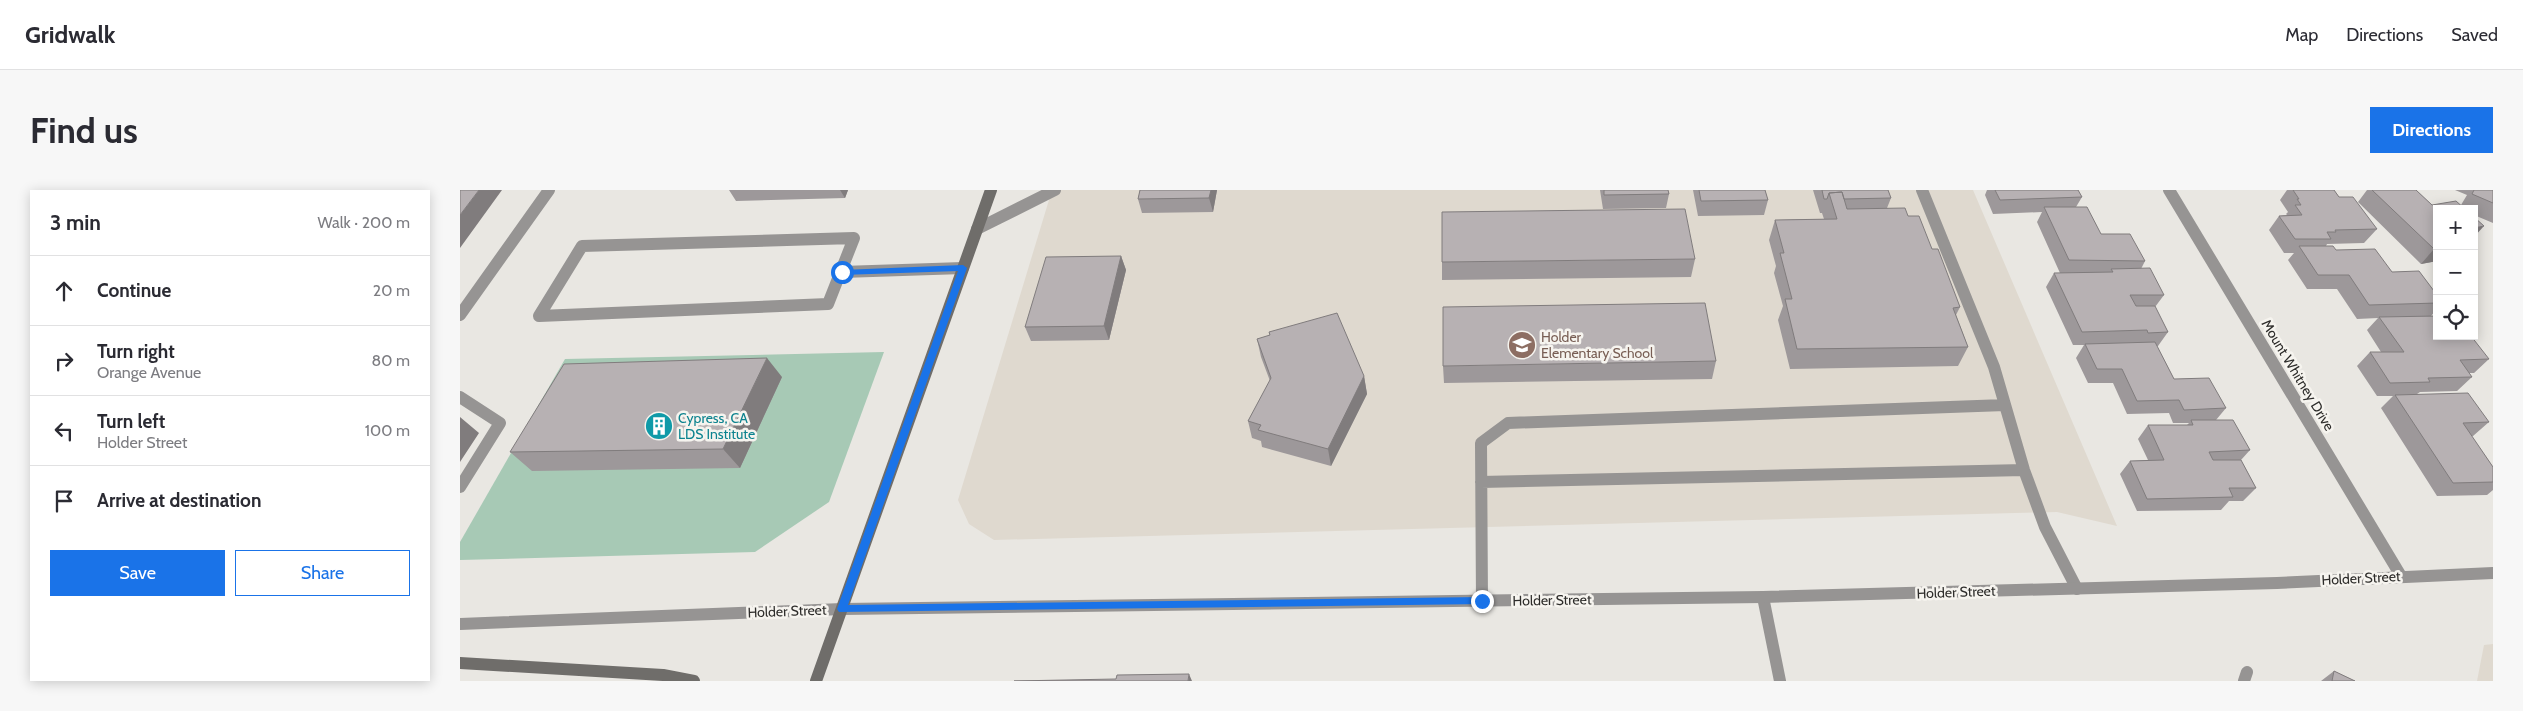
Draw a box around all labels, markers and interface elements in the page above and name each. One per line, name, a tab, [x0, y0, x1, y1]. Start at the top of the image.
text: Gridwalk	[25, 20, 115, 49]
text: Map	[2285, 24, 2318, 46]
text: Directions	[2346, 24, 2423, 46]
text: Saved	[2451, 24, 2498, 46]
button: Directions	[2370, 107, 2493, 153]
text: Find us	[30, 109, 138, 152]
map controls	[2433, 205, 2478, 340]
button: +	[2433, 205, 2478, 250]
text: 3 min	[50, 210, 101, 235]
text: Walk · 200 m	[318, 213, 410, 232]
button: −	[2433, 250, 2478, 295]
route start	[831, 261, 854, 284]
icon: ahead	[50, 277, 78, 305]
text: Continue	[97, 279, 171, 302]
text: 20 m	[373, 281, 410, 300]
button: locate	[2433, 295, 2478, 340]
street label: Mount Whitney Drive	[2258, 316, 2338, 434]
place label: Holder Elementary School	[1541, 328, 1654, 362]
school or university icon: Holder Elementary School	[1507, 330, 1537, 360]
text: Turn right	[97, 340, 175, 363]
icon: right	[50, 347, 78, 375]
text: 80 m	[372, 351, 410, 370]
text: Orange Avenue	[97, 363, 201, 382]
place label: Cypress, CA LDS Institute	[678, 409, 755, 443]
text: Turn left	[97, 410, 165, 433]
building icon: Cypress, CA LDS Institute	[644, 411, 674, 441]
icon: left	[50, 417, 78, 445]
text: 100 m	[365, 421, 410, 440]
text: Holder Street	[97, 433, 187, 452]
icon: arrive	[50, 487, 78, 515]
text: Arrive at destination	[97, 489, 261, 512]
button: Save	[50, 550, 225, 596]
button: Share	[235, 550, 410, 596]
street label: Holder Street	[2321, 567, 2401, 589]
street label: Holder Street	[1916, 582, 1996, 602]
route end	[1471, 590, 1494, 613]
street label: Holder Street	[1512, 590, 1592, 610]
street label: Holder Street	[747, 601, 827, 621]

